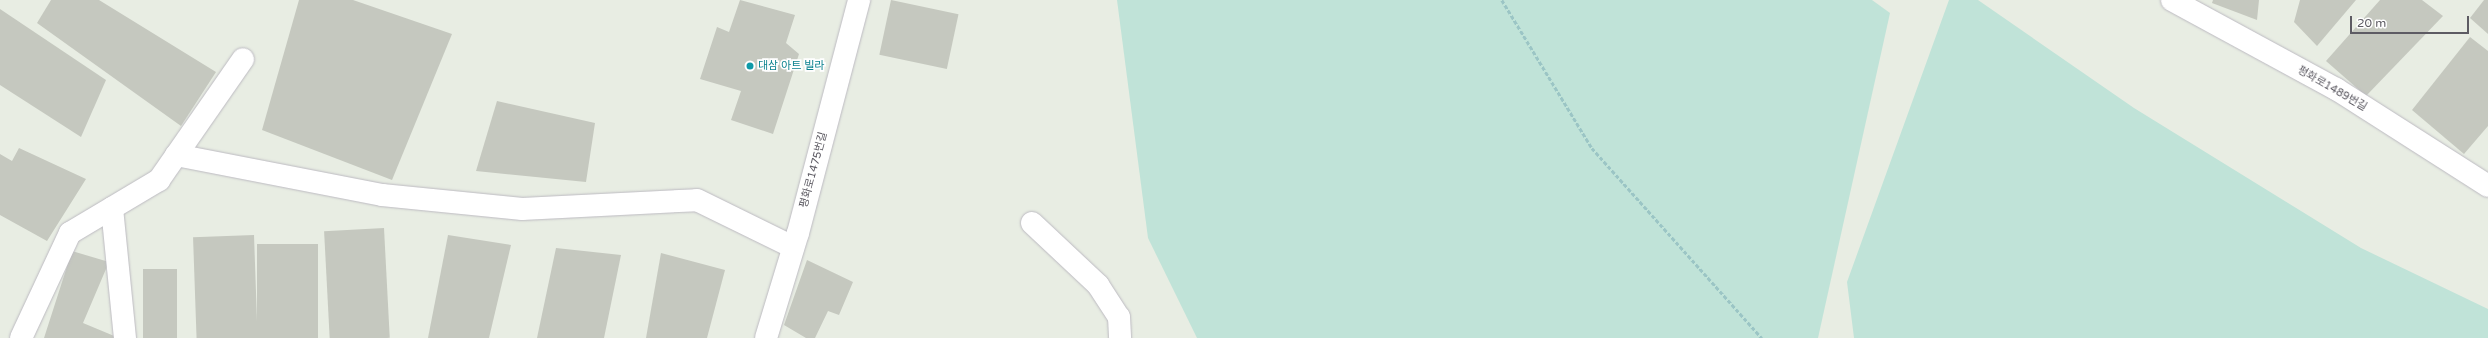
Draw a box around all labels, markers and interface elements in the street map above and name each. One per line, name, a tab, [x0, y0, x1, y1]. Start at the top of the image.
scale bar	[2352, 8, 2471, 34]
text: 20 m	[2357, 16, 2386, 30]
place label: 대삼 아트 빌라	[758, 59, 824, 73]
marker: 대삼 아트 빌라	[745, 61, 755, 71]
street label: 평화로1489번길	[2295, 64, 2369, 114]
street label: 평화로1475번길	[798, 131, 830, 209]

